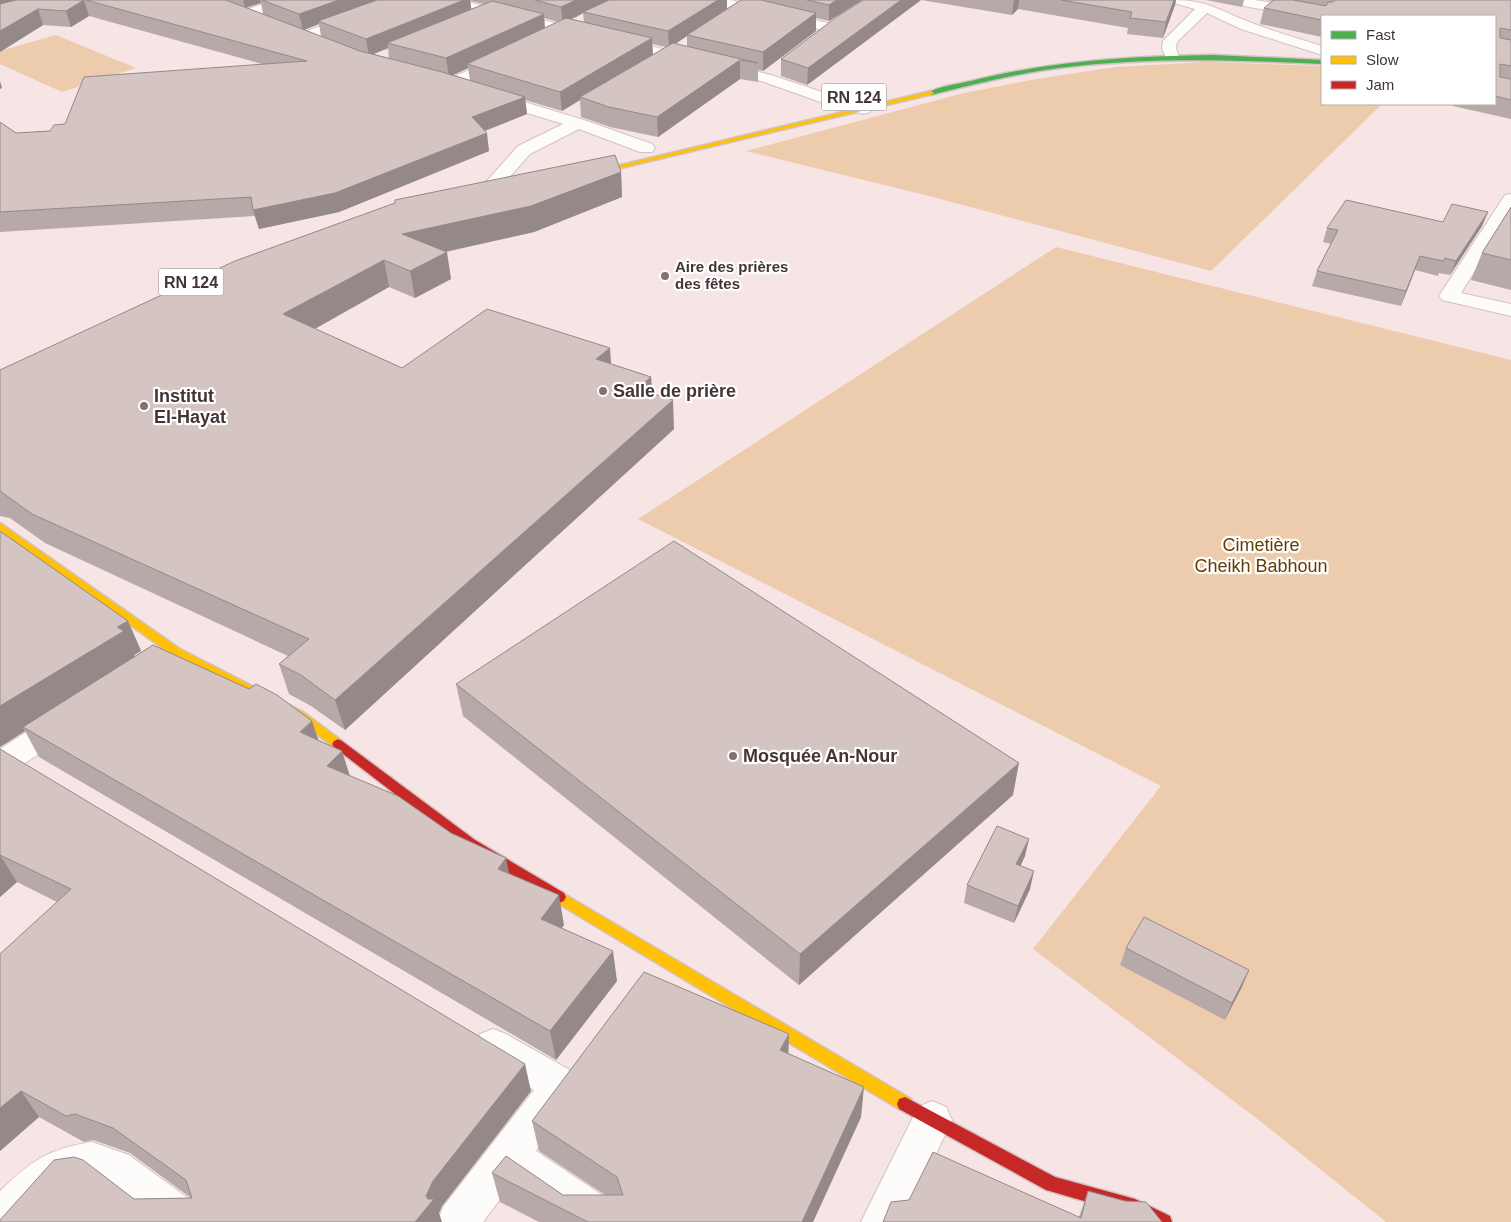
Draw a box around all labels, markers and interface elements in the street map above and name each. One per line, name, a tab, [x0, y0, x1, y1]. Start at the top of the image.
legend	[1321, 15, 1496, 105]
text: Fast	[1366, 26, 1396, 43]
text: Slow	[1366, 51, 1399, 68]
text: Jam	[1366, 76, 1394, 93]
road number: RN 124	[822, 84, 886, 110]
place label: Aire des prières des fêtes	[675, 258, 788, 292]
road number: RN 124	[158, 268, 224, 296]
marker: Aire des prières des fêtes	[659, 270, 671, 282]
place label: Salle de prière	[613, 381, 736, 401]
marker: Salle de prière	[597, 385, 609, 397]
place label: Institut El-Hayat	[154, 386, 226, 427]
marker: Institut El-Hayat	[138, 400, 150, 412]
park label: Cimetière Cheikh Babhoun	[1194, 535, 1328, 576]
place label: Mosquée An-Nour	[743, 746, 897, 766]
marker: Mosquée An-Nour	[727, 750, 739, 762]

